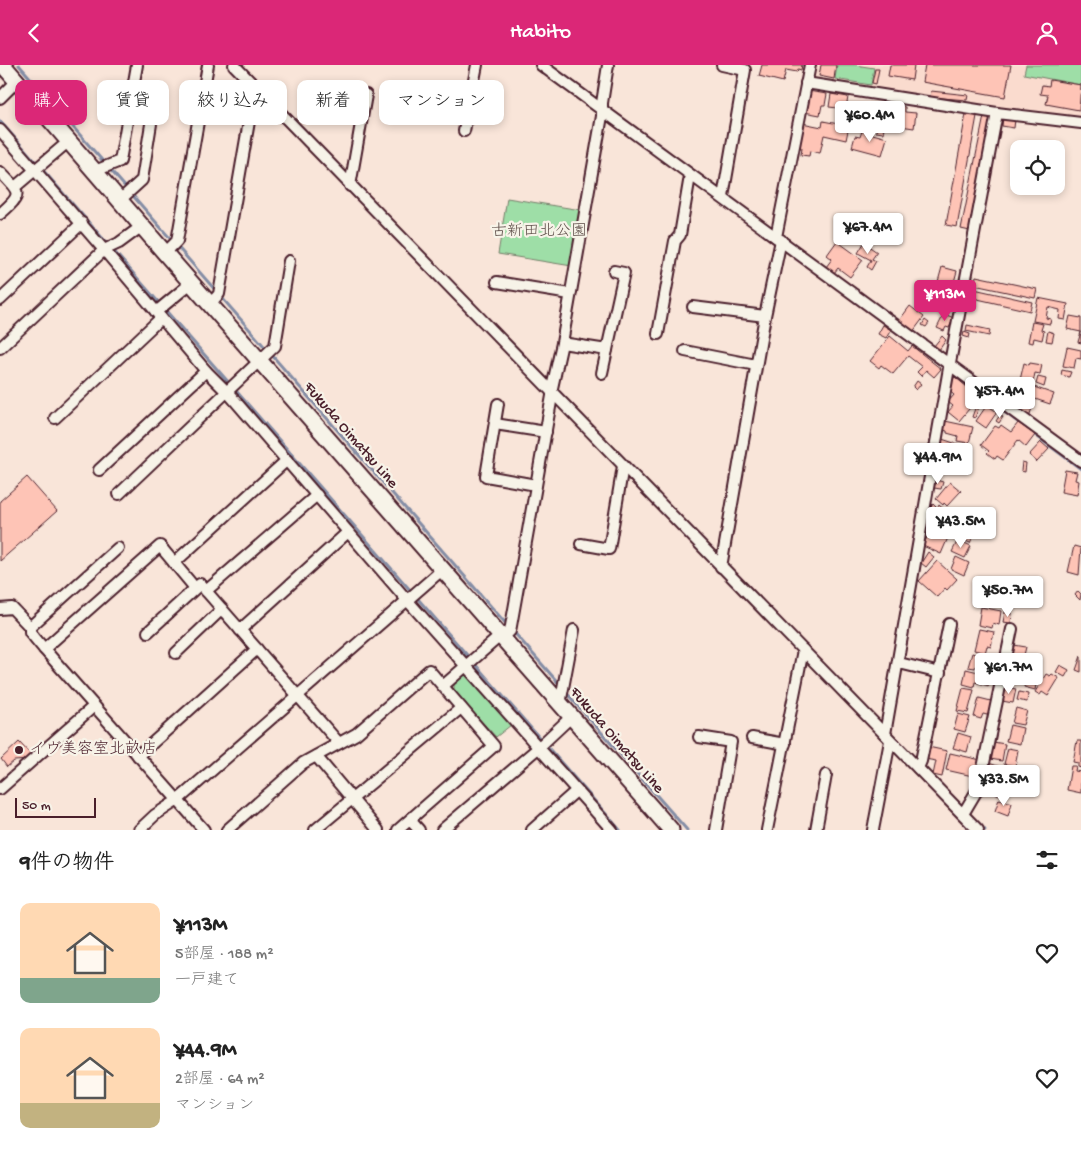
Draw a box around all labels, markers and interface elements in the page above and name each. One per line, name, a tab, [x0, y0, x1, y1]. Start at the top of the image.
icon: back	[20, 19, 48, 47]
icon: person	[1033, 19, 1061, 47]
text: Habito	[510, 20, 571, 46]
chip: 購入	[15, 80, 87, 125]
chip: 賃貸	[97, 80, 169, 125]
chip: 絞り込み	[179, 80, 287, 125]
chip: 新着	[297, 80, 369, 125]
chip: マンション	[379, 80, 504, 125]
pin: ¥60.4M	[829, 101, 911, 143]
text: ¥60.4M	[846, 107, 894, 126]
map controls	[1010, 140, 1065, 195]
button: locate	[1010, 140, 1065, 195]
pin: ¥67.4M	[827, 213, 909, 255]
text: ¥67.4M	[844, 219, 892, 238]
park label: 古新田北公園	[491, 222, 587, 242]
pin: ¥113M	[910, 279, 980, 322]
text: ¥113M	[925, 286, 965, 305]
pin: ¥57.4M	[959, 377, 1041, 419]
street label: Fukuda Oimatsu Line	[298, 378, 402, 494]
text: ¥57.4M	[976, 383, 1024, 402]
pin: ¥44.9M	[897, 443, 979, 485]
text: ¥44.9M	[915, 449, 961, 468]
pin: ¥43.5M	[920, 507, 1002, 549]
text: ¥43.5M	[937, 513, 985, 532]
pin: ¥50.7M	[967, 575, 1049, 618]
text: ¥50.7M	[983, 582, 1033, 601]
pin: ¥61.7M	[968, 653, 1050, 695]
text: ¥61.7M	[986, 659, 1032, 678]
street label: Fukuda Oimatsu Line	[564, 683, 668, 799]
place label: イヴ美容室北畝店	[29, 740, 157, 760]
marker: イヴ美容室北畝店	[13, 744, 25, 756]
pin: ¥33.5M	[963, 765, 1045, 807]
text: ¥33.5M	[980, 771, 1028, 790]
scale bar	[15, 795, 96, 818]
text: 50 m	[22, 798, 51, 815]
icon: filters	[1033, 846, 1061, 874]
text: 9件の物件	[20, 852, 115, 877]
text: ¥113M	[175, 914, 227, 939]
icon: home	[60, 923, 120, 983]
icon: heart	[1033, 939, 1061, 967]
text: 5部屋 · 188 m²	[175, 946, 274, 965]
text: 一戸建て	[175, 972, 239, 991]
text: ¥44.9M	[175, 1039, 236, 1064]
icon: home	[60, 1048, 120, 1108]
icon: heart	[1033, 1064, 1061, 1092]
text: 2部屋 · 64 m²	[175, 1071, 265, 1090]
text: マンション	[175, 1097, 254, 1116]

